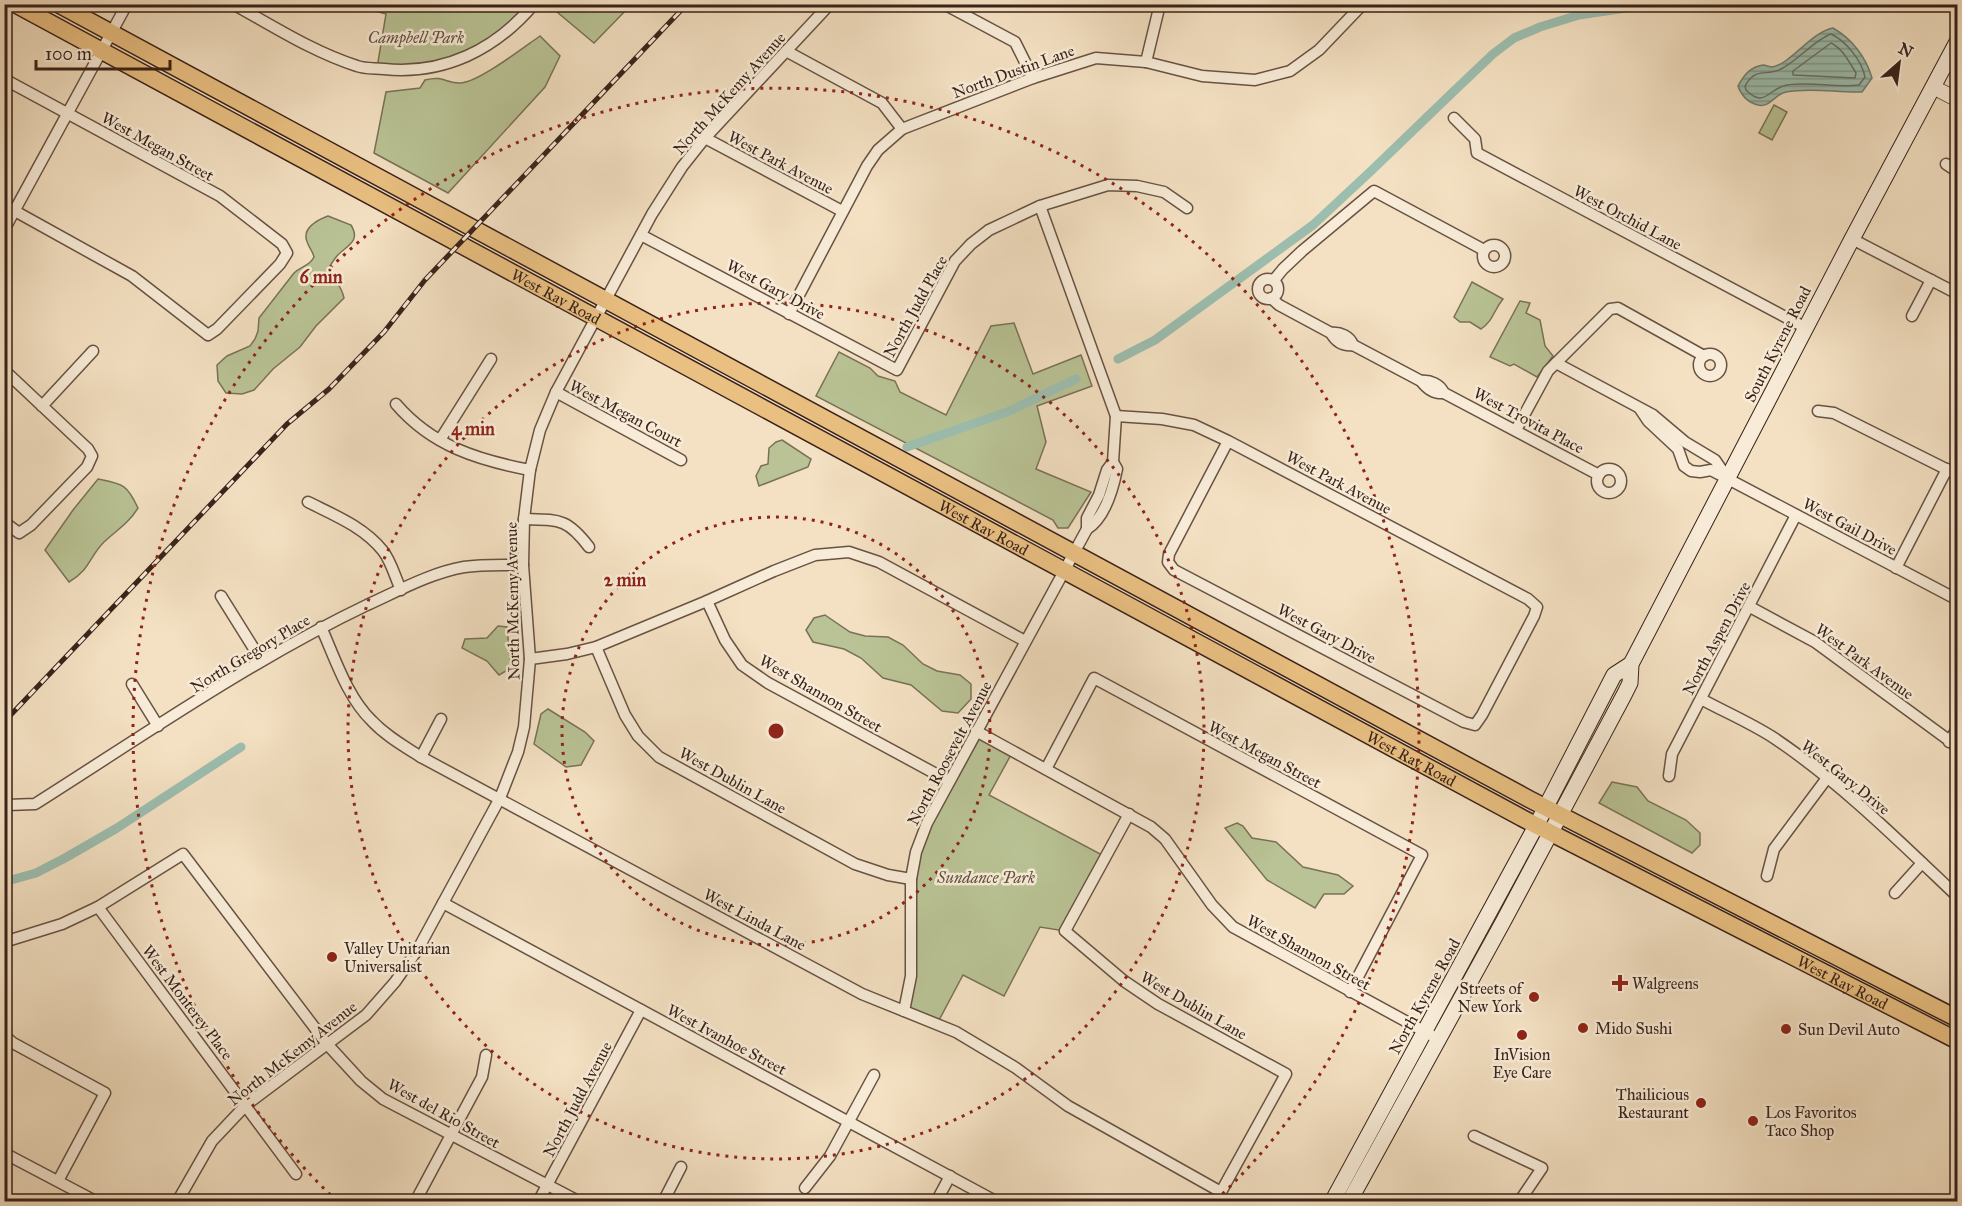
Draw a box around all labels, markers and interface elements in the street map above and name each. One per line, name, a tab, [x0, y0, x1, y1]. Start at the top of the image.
park label: Campbell Park	[368, 28, 464, 48]
street label: North McKemy Avenue	[669, 28, 790, 159]
scale bar	[36, 33, 170, 71]
north arrow	[1869, 33, 1929, 93]
text: N	[1895, 39, 1917, 62]
street label: North Dustin Lane	[950, 40, 1077, 102]
text: 100 m	[45, 43, 92, 65]
street label: West Megan Street	[98, 108, 217, 186]
street label: West Park Avenue	[725, 127, 837, 198]
street label: West Orchid Lane	[1570, 181, 1685, 254]
street label: North Judd Place	[880, 252, 952, 361]
street label: West Gary Drive	[723, 256, 828, 323]
street label: West Ray Road	[508, 265, 604, 329]
text: 6 min	[300, 266, 343, 288]
street label: South Kyrene Road	[1740, 283, 1815, 405]
street label: West Megan Court	[566, 376, 686, 452]
street label: West Trovita Place	[1470, 383, 1588, 458]
text: 4 min	[451, 418, 495, 441]
street label: West Park Avenue	[1283, 447, 1395, 518]
street label: West Gail Drive	[1799, 494, 1900, 559]
street label: West Ray Road	[935, 496, 1032, 560]
street label: North McKemy Avenue	[502, 521, 523, 680]
text: 2 min	[604, 569, 647, 591]
street label: North Aspen Drive	[1679, 578, 1755, 698]
street label: West Gary Drive	[1274, 600, 1379, 667]
street label: North Gregory Place	[187, 610, 314, 697]
street label: West Park Avenue	[1812, 619, 1918, 704]
street label: West Shannon Street	[756, 651, 886, 736]
street label: North Roosevelt Avenue	[903, 677, 996, 829]
street label: West Megan Street	[1205, 717, 1325, 793]
centre of rings	[766, 721, 786, 741]
street label: West Ray Road	[1363, 727, 1459, 791]
street label: West Gary Drive	[1798, 736, 1894, 819]
street label: West Dublin Lane	[676, 743, 790, 818]
park label: Sundance Park	[936, 868, 1035, 887]
street label: West Linda Lane	[700, 884, 809, 955]
street label: West Shannon Street	[1244, 911, 1374, 994]
street label: North Kyrene Road	[1385, 935, 1464, 1057]
place label: Valley Unitarian Universalist	[343, 939, 451, 976]
street label: West Monterey Place	[138, 941, 237, 1064]
marker: Valley Unitarian Universalist	[325, 950, 339, 964]
street label: West Ray Road	[1794, 951, 1891, 1013]
street label: West Dublin Lane	[1137, 967, 1251, 1044]
place label: Walgreens	[1632, 974, 1699, 994]
marker: Walgreens	[1613, 976, 1627, 990]
place label: Streets of New York	[1458, 979, 1525, 1016]
marker: Streets of New York	[1527, 990, 1541, 1004]
street label: North McKemy Avenue	[224, 997, 361, 1110]
street label: West Ivanhoe Street	[664, 1000, 790, 1079]
place label: Mido Sushi	[1595, 1019, 1673, 1038]
place label: Sun Devil Auto	[1798, 1020, 1900, 1039]
marker: Mido Sushi	[1576, 1021, 1590, 1035]
marker: Sun Devil Auto	[1779, 1022, 1793, 1036]
marker: InVision Eye Care	[1515, 1028, 1529, 1042]
street label: North Judd Avenue	[539, 1038, 617, 1161]
place label: InVision Eye Care	[1493, 1045, 1552, 1082]
street label: West del Rio Street	[384, 1075, 504, 1152]
place label: Thailicious Restaurant	[1616, 1085, 1689, 1122]
marker: Thailicious Restaurant	[1694, 1096, 1708, 1110]
place label: Los Favoritos Taco Shop	[1765, 1103, 1857, 1140]
marker: Los Favoritos Taco Shop	[1746, 1114, 1760, 1128]

